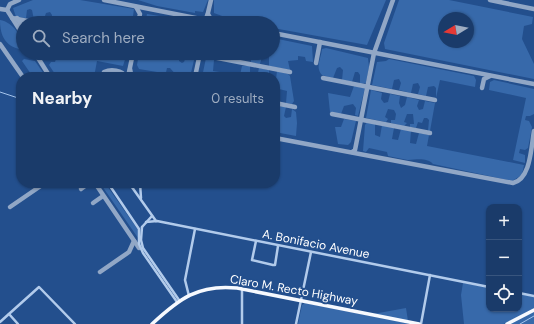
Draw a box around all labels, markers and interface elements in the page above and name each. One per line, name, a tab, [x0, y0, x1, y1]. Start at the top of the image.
north arrow	[438, 12, 474, 48]
search box	[16, 16, 280, 60]
icon: search	[30, 27, 52, 49]
text: Search here	[62, 28, 145, 48]
text: Nearby	[32, 87, 92, 109]
text: 0 results	[211, 90, 264, 107]
map controls	[486, 204, 522, 312]
button: +	[486, 204, 522, 240]
street label: A. Bonifacio Avenue	[261, 226, 371, 262]
button: −	[486, 240, 522, 276]
street label: Claro M. Recto Highway	[229, 271, 360, 309]
button: locate	[486, 276, 522, 312]

